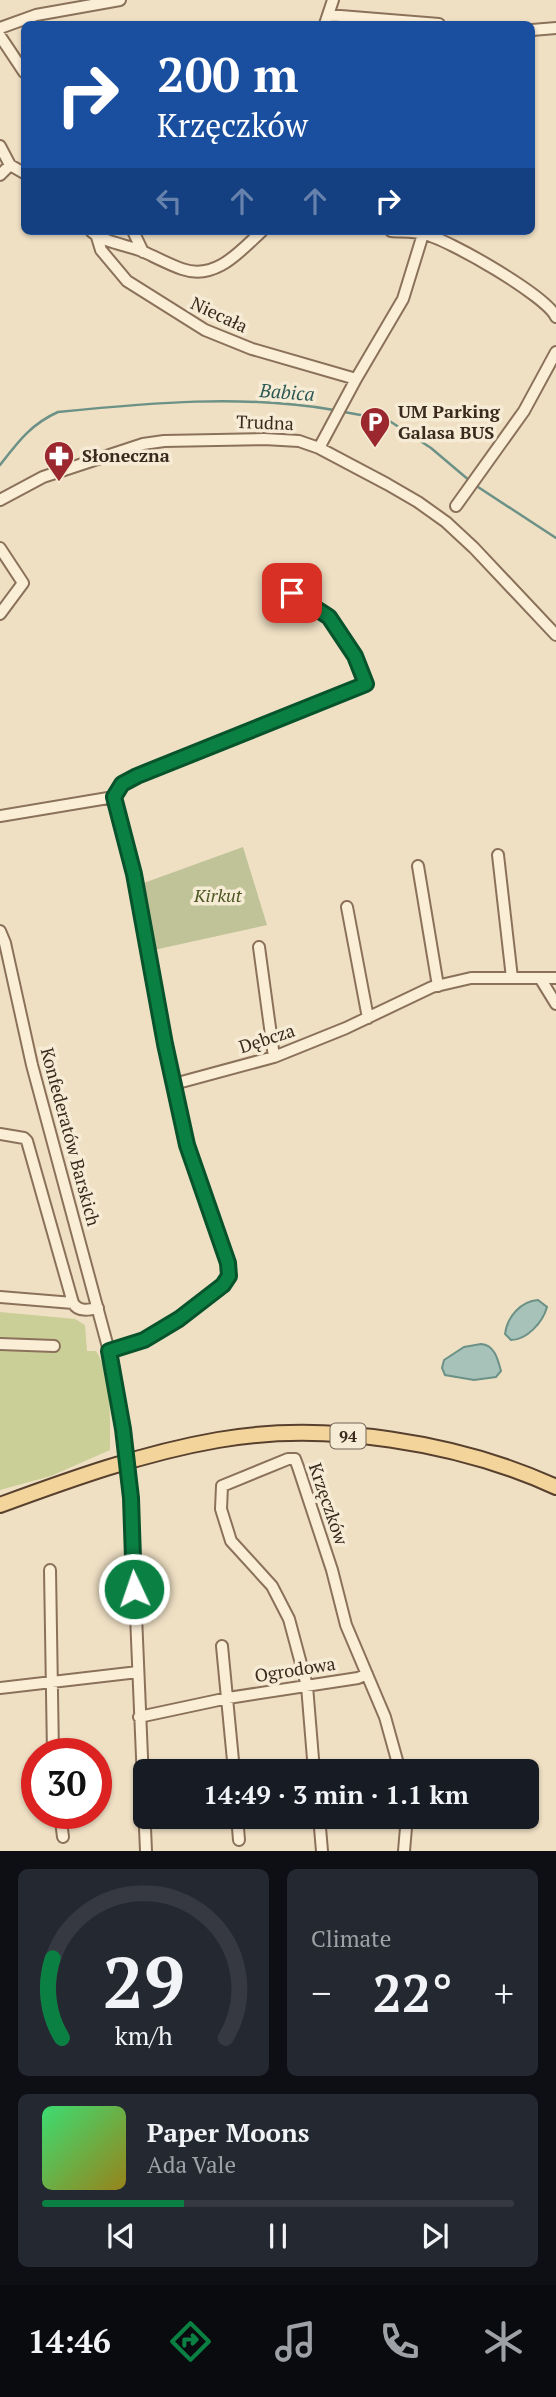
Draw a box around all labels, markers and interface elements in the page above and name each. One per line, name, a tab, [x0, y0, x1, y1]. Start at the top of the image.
text: 200 m	[157, 41, 299, 106]
icon: right	[42, 49, 133, 140]
text: Krzęczków	[157, 104, 308, 146]
icon: left	[150, 182, 188, 220]
icon: ahead	[223, 182, 261, 220]
icon: ahead	[296, 182, 334, 220]
icon: right	[369, 182, 407, 220]
street label: Niecała	[187, 291, 252, 338]
water label: Babica	[258, 377, 315, 406]
place label: UM Parking Galasa BUS	[398, 399, 501, 444]
parking icon: UM Parking Galasa BUS	[358, 405, 392, 449]
street label: Trudna	[236, 409, 294, 435]
pharmacy icon: Słoneczna	[42, 439, 76, 483]
place label: Słoneczna	[82, 443, 170, 467]
pin	[262, 563, 322, 623]
icon: arrive	[273, 574, 311, 612]
park label: Kirkut	[193, 883, 243, 907]
street label: Dębcza	[236, 1018, 298, 1058]
street label: Konfederatów Barskich	[36, 1045, 106, 1229]
road number: 94	[330, 1424, 366, 1448]
street label: Krzęczków	[304, 1460, 354, 1549]
position arrow	[97, 1552, 171, 1626]
street label: Ogrodowa	[253, 1651, 337, 1687]
speed limit sign: 30	[21, 1738, 112, 1829]
text: 14:49 · 3 min · 1.1 km	[203, 1777, 469, 1811]
text: Climate	[311, 1923, 391, 1954]
text: 29	[102, 1933, 185, 2030]
text: 22°	[372, 1958, 453, 2027]
text: −	[311, 1968, 331, 2018]
text: +	[494, 1968, 514, 2018]
text: km/h	[115, 2019, 173, 2052]
text: Paper Moons	[147, 2115, 310, 2149]
text: Ada Vale	[147, 2149, 236, 2180]
icon: previous	[102, 2217, 140, 2255]
icon: pause	[259, 2217, 297, 2255]
icon: next	[416, 2217, 454, 2255]
icon: directions	[166, 2317, 215, 2366]
icon: music	[271, 2317, 320, 2366]
icon: phone	[375, 2317, 424, 2366]
icon: climate	[479, 2317, 528, 2366]
text: 14:46	[28, 2320, 111, 2362]

